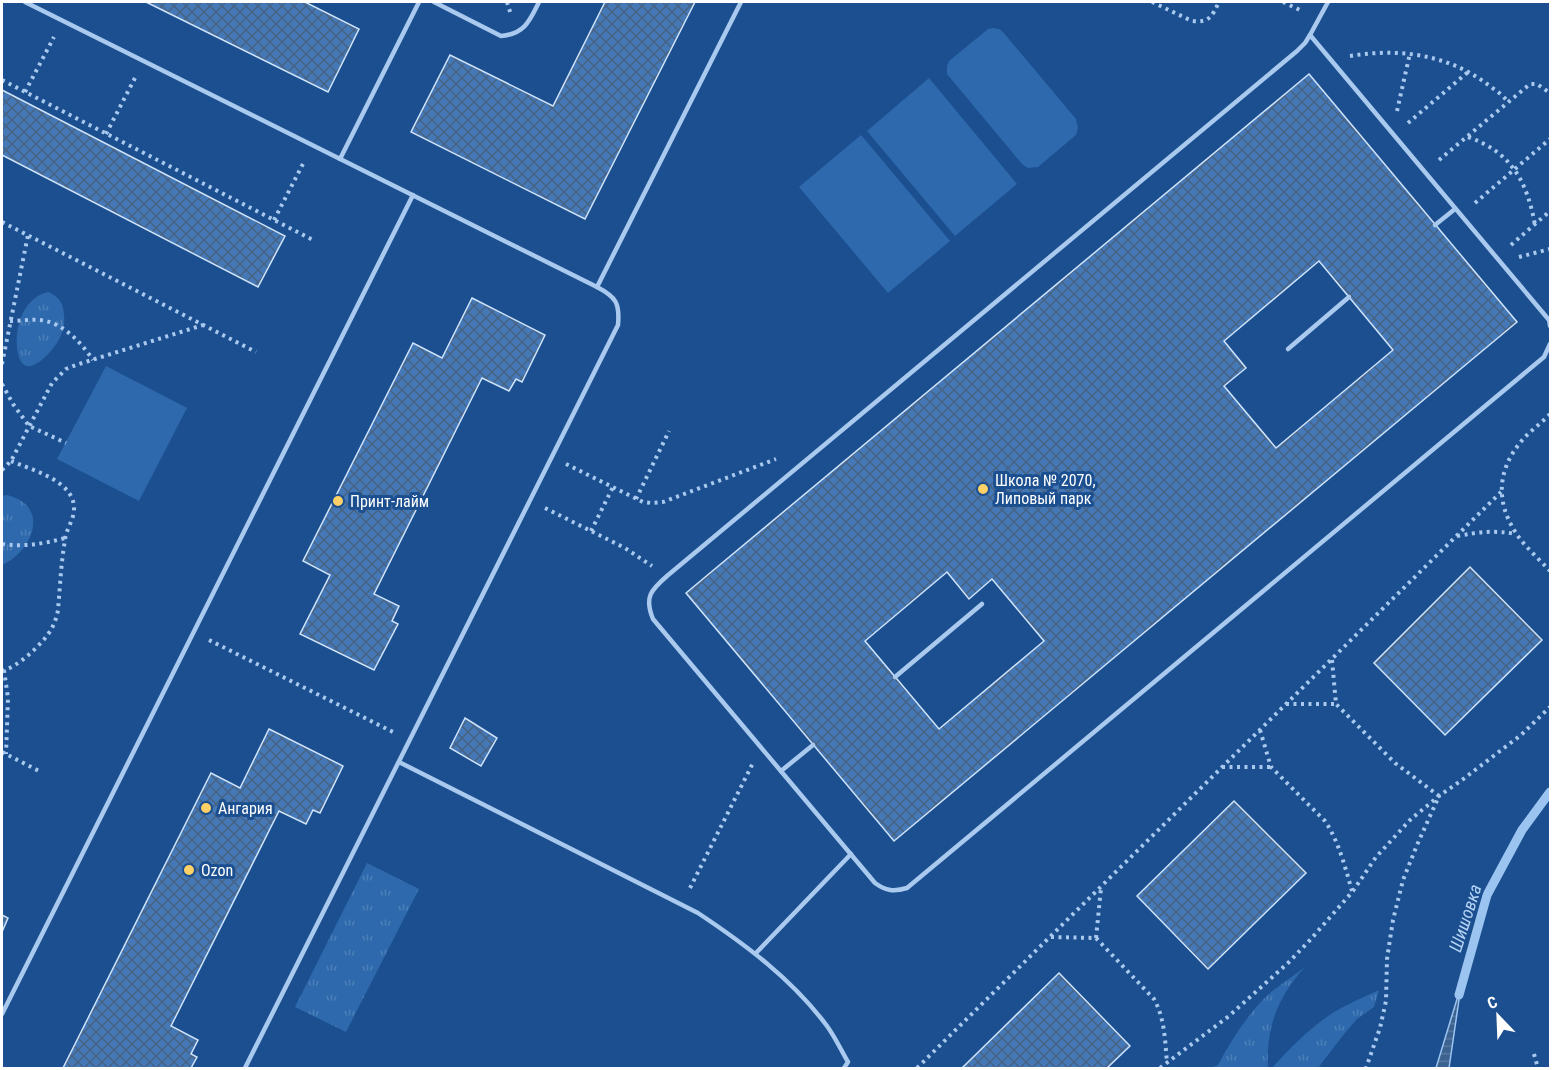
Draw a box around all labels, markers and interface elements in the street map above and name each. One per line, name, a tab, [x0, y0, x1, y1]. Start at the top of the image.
place label: Школа № 2070, Липовый парк	[995, 471, 1096, 508]
marker: Школа № 2070, Липовый парк	[976, 482, 990, 496]
place label: Принт-лайм	[350, 492, 429, 511]
marker: Принт-лайм	[331, 494, 345, 508]
place label: Ангария	[218, 799, 273, 818]
marker: Ангария	[199, 801, 213, 815]
place label: Ozon	[201, 861, 233, 880]
marker: Ozon	[182, 863, 196, 877]
water label: Шишовка	[1444, 882, 1486, 954]
north arrow	[1468, 986, 1528, 1046]
text: С	[1484, 992, 1500, 1013]

